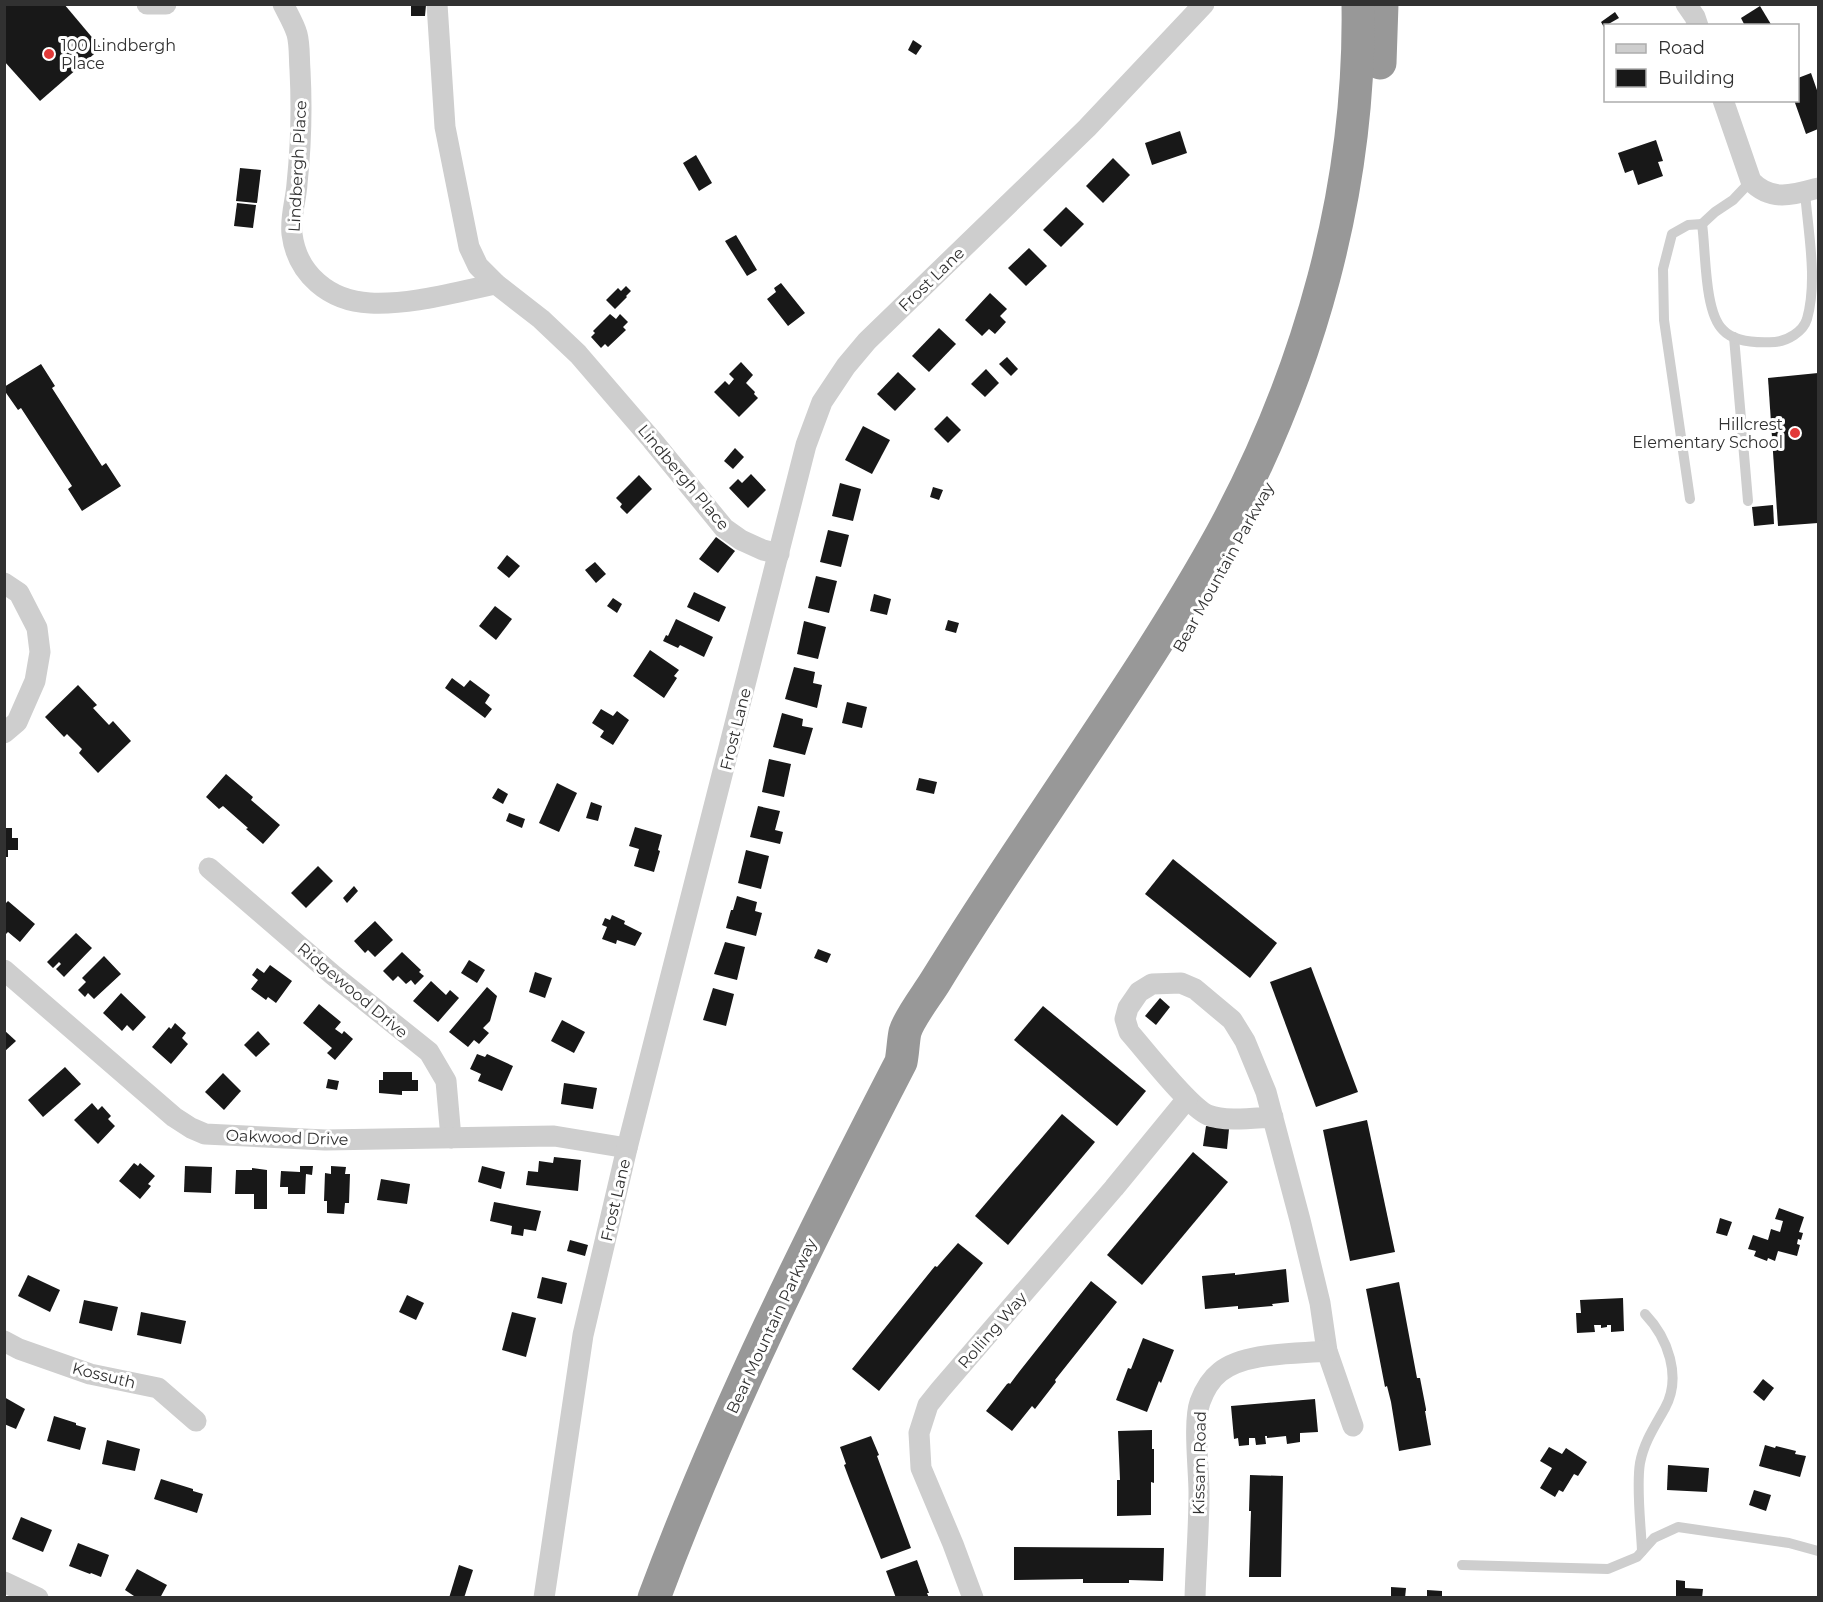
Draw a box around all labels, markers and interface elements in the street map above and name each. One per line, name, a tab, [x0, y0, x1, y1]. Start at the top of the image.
legend	[1604, 24, 1799, 102]
place label: 100 Lindbergh Place	[61, 36, 176, 73]
text: Road	[1658, 37, 1705, 59]
marker: 100 Lindbergh Place	[42, 47, 56, 61]
text: Building	[1658, 67, 1735, 89]
street label: Lindbergh Place	[285, 100, 310, 232]
street label: Frost Lane	[895, 243, 968, 315]
place label: Hillcrest Elementary School	[1632, 415, 1784, 452]
street label: Lindbergh Place	[634, 421, 733, 534]
marker: Hillcrest Elementary School	[1788, 426, 1802, 440]
street label: Bear Mountain Parkway	[1169, 479, 1278, 655]
street label: Frost Lane	[716, 686, 755, 772]
street label: Ridgewood Drive	[294, 939, 412, 1042]
street label: Oakwood Drive	[225, 1126, 349, 1149]
street label: Frost Lane	[597, 1157, 634, 1243]
street label: Bear Mountain Parkway	[722, 1235, 821, 1417]
street label: Rolling Way	[954, 1288, 1031, 1372]
street label: Kossuth	[70, 1358, 138, 1393]
street label: Kissam Road	[1189, 1411, 1210, 1515]

